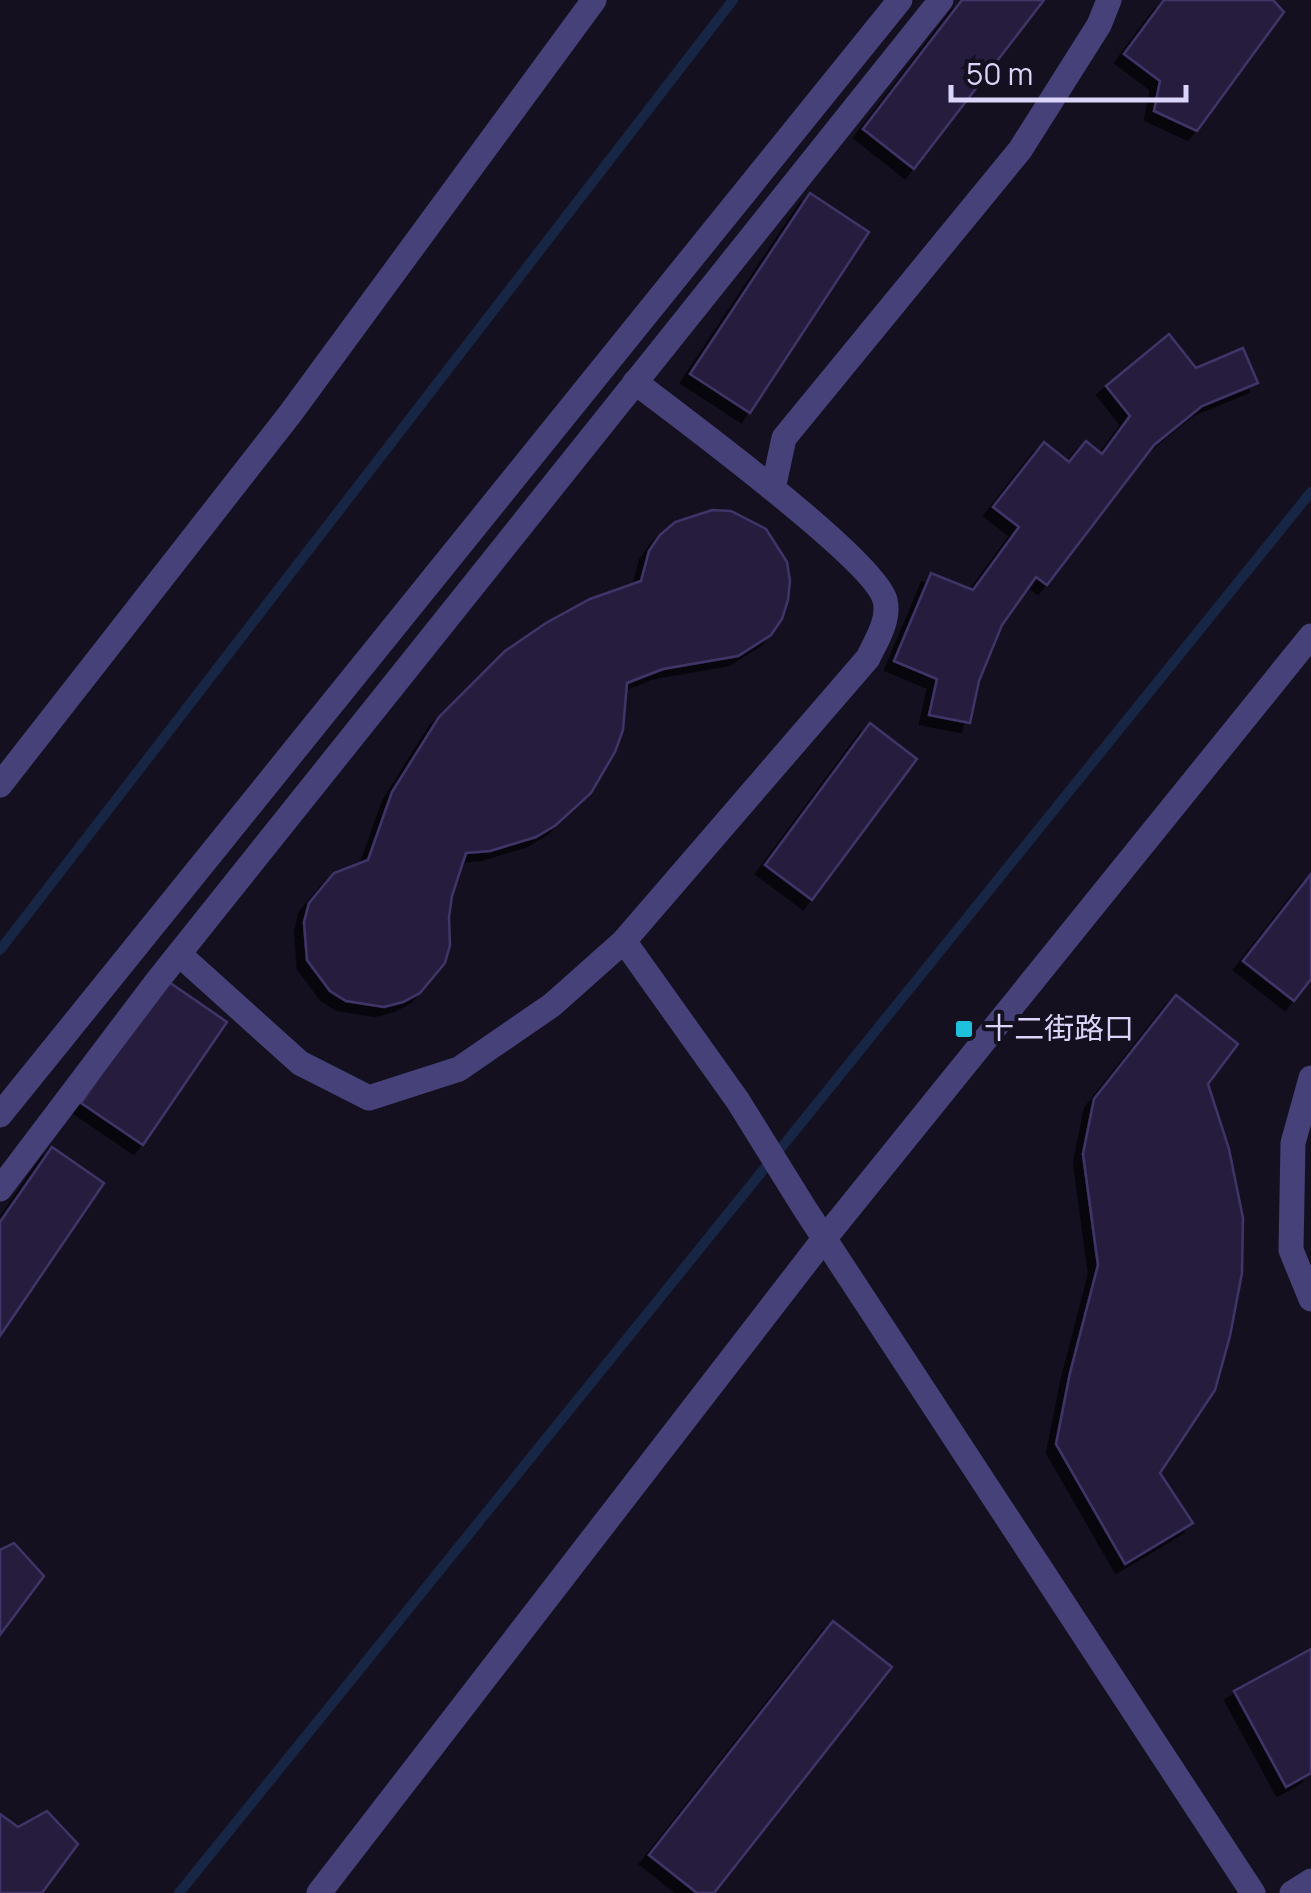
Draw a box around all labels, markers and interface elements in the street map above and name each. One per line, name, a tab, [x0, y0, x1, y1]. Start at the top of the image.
scale bar	[951, 40, 1186, 102]
text: 50 m	[966, 53, 1033, 94]
place label: 十二街路口	[984, 1007, 1134, 1048]
marker: 十二街路口	[953, 1018, 975, 1040]

